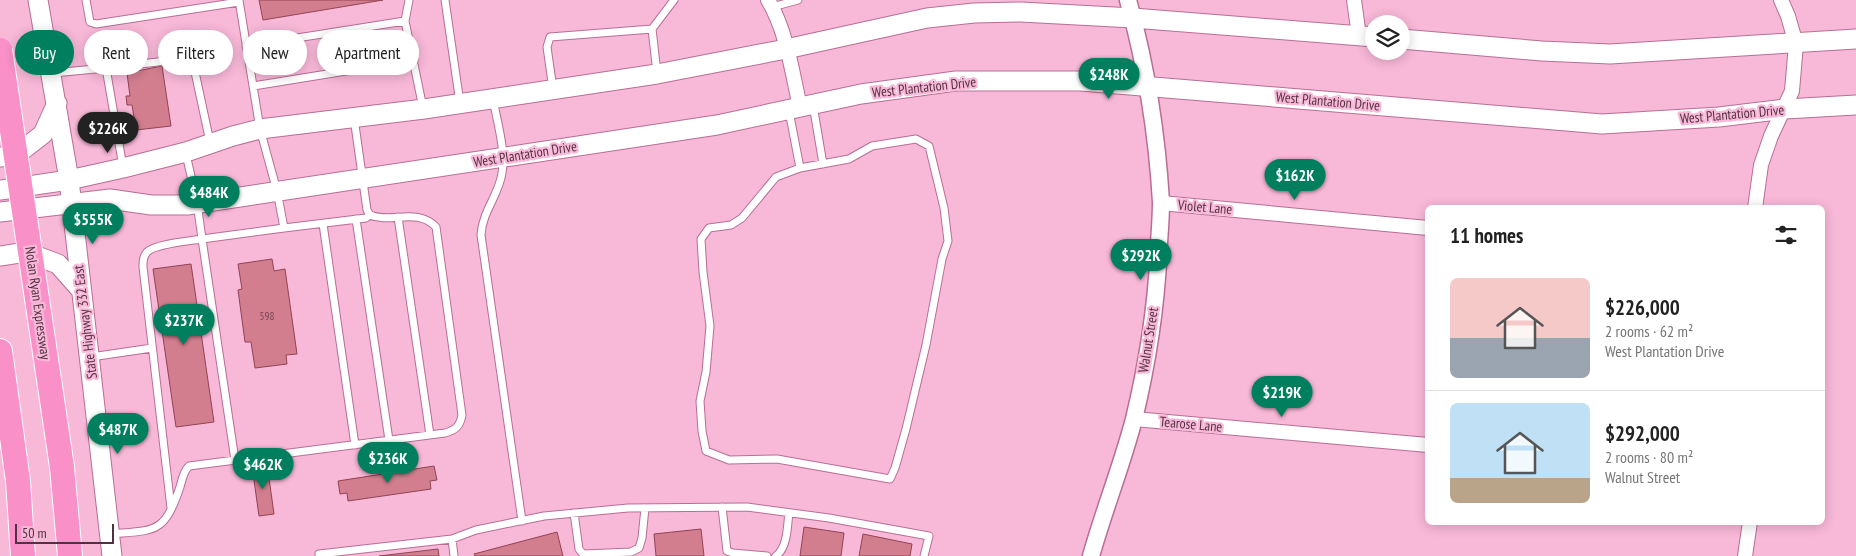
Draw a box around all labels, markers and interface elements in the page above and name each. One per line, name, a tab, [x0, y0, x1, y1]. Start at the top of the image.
map controls	[1365, 15, 1410, 60]
button: layers	[1365, 15, 1410, 60]
chip: Buy	[15, 30, 74, 75]
chip: Rent	[84, 30, 148, 75]
chip: Filters	[158, 30, 233, 75]
chip: New	[243, 30, 307, 75]
chip: Apartment	[317, 30, 419, 75]
pin: $248K	[1074, 58, 1144, 100]
text: $248K	[1090, 64, 1128, 84]
street label: West Plantation Drive	[871, 73, 977, 101]
street label: West Plantation Drive	[1275, 87, 1381, 115]
street label: West Plantation Drive	[1679, 100, 1785, 128]
pin: $226K	[73, 112, 143, 154]
text: $226K	[89, 118, 127, 138]
street label: West Plantation Drive	[472, 137, 578, 171]
pin: $162K	[1260, 158, 1330, 201]
text: $162K	[1276, 165, 1314, 185]
pin: $484K	[174, 176, 244, 218]
text: $484K	[190, 182, 228, 202]
street label: Violet Lane	[1176, 196, 1233, 218]
pin: $555K	[58, 202, 128, 245]
text: $555K	[74, 209, 112, 229]
icon: filters	[1772, 221, 1800, 249]
text: 11 homes	[1450, 222, 1523, 249]
pin: $292K	[1106, 238, 1176, 281]
street label: Nolan Ryan Expressway	[21, 245, 55, 361]
text: $292K	[1122, 245, 1160, 265]
street label: State Highway 332 East	[69, 264, 101, 380]
text: $226,000	[1605, 294, 1680, 321]
icon: home	[1490, 298, 1550, 358]
pin: $237K	[149, 304, 219, 346]
street label: Walnut Street	[1134, 306, 1162, 374]
house number: 598	[260, 309, 274, 323]
text: $237K	[165, 310, 203, 330]
text: 2 rooms · 62 m²	[1605, 321, 1693, 341]
text: West Plantation Drive	[1605, 341, 1724, 361]
pin: $219K	[1247, 376, 1317, 418]
text: $219K	[1263, 382, 1301, 402]
pin: $487K	[83, 412, 153, 455]
street label: Tearose Lane	[1159, 412, 1223, 436]
text: $487K	[99, 419, 137, 439]
text: $292,000	[1605, 420, 1680, 447]
icon: home	[1490, 423, 1550, 483]
pin: $236K	[353, 442, 423, 484]
text: 2 rooms · 80 m²	[1605, 447, 1693, 467]
pin: $462K	[228, 448, 298, 490]
text: $236K	[369, 448, 407, 468]
text: $462K	[244, 454, 282, 474]
text: Walnut Street	[1605, 467, 1680, 487]
scale bar	[15, 521, 114, 544]
text: 50 m	[22, 524, 47, 542]

